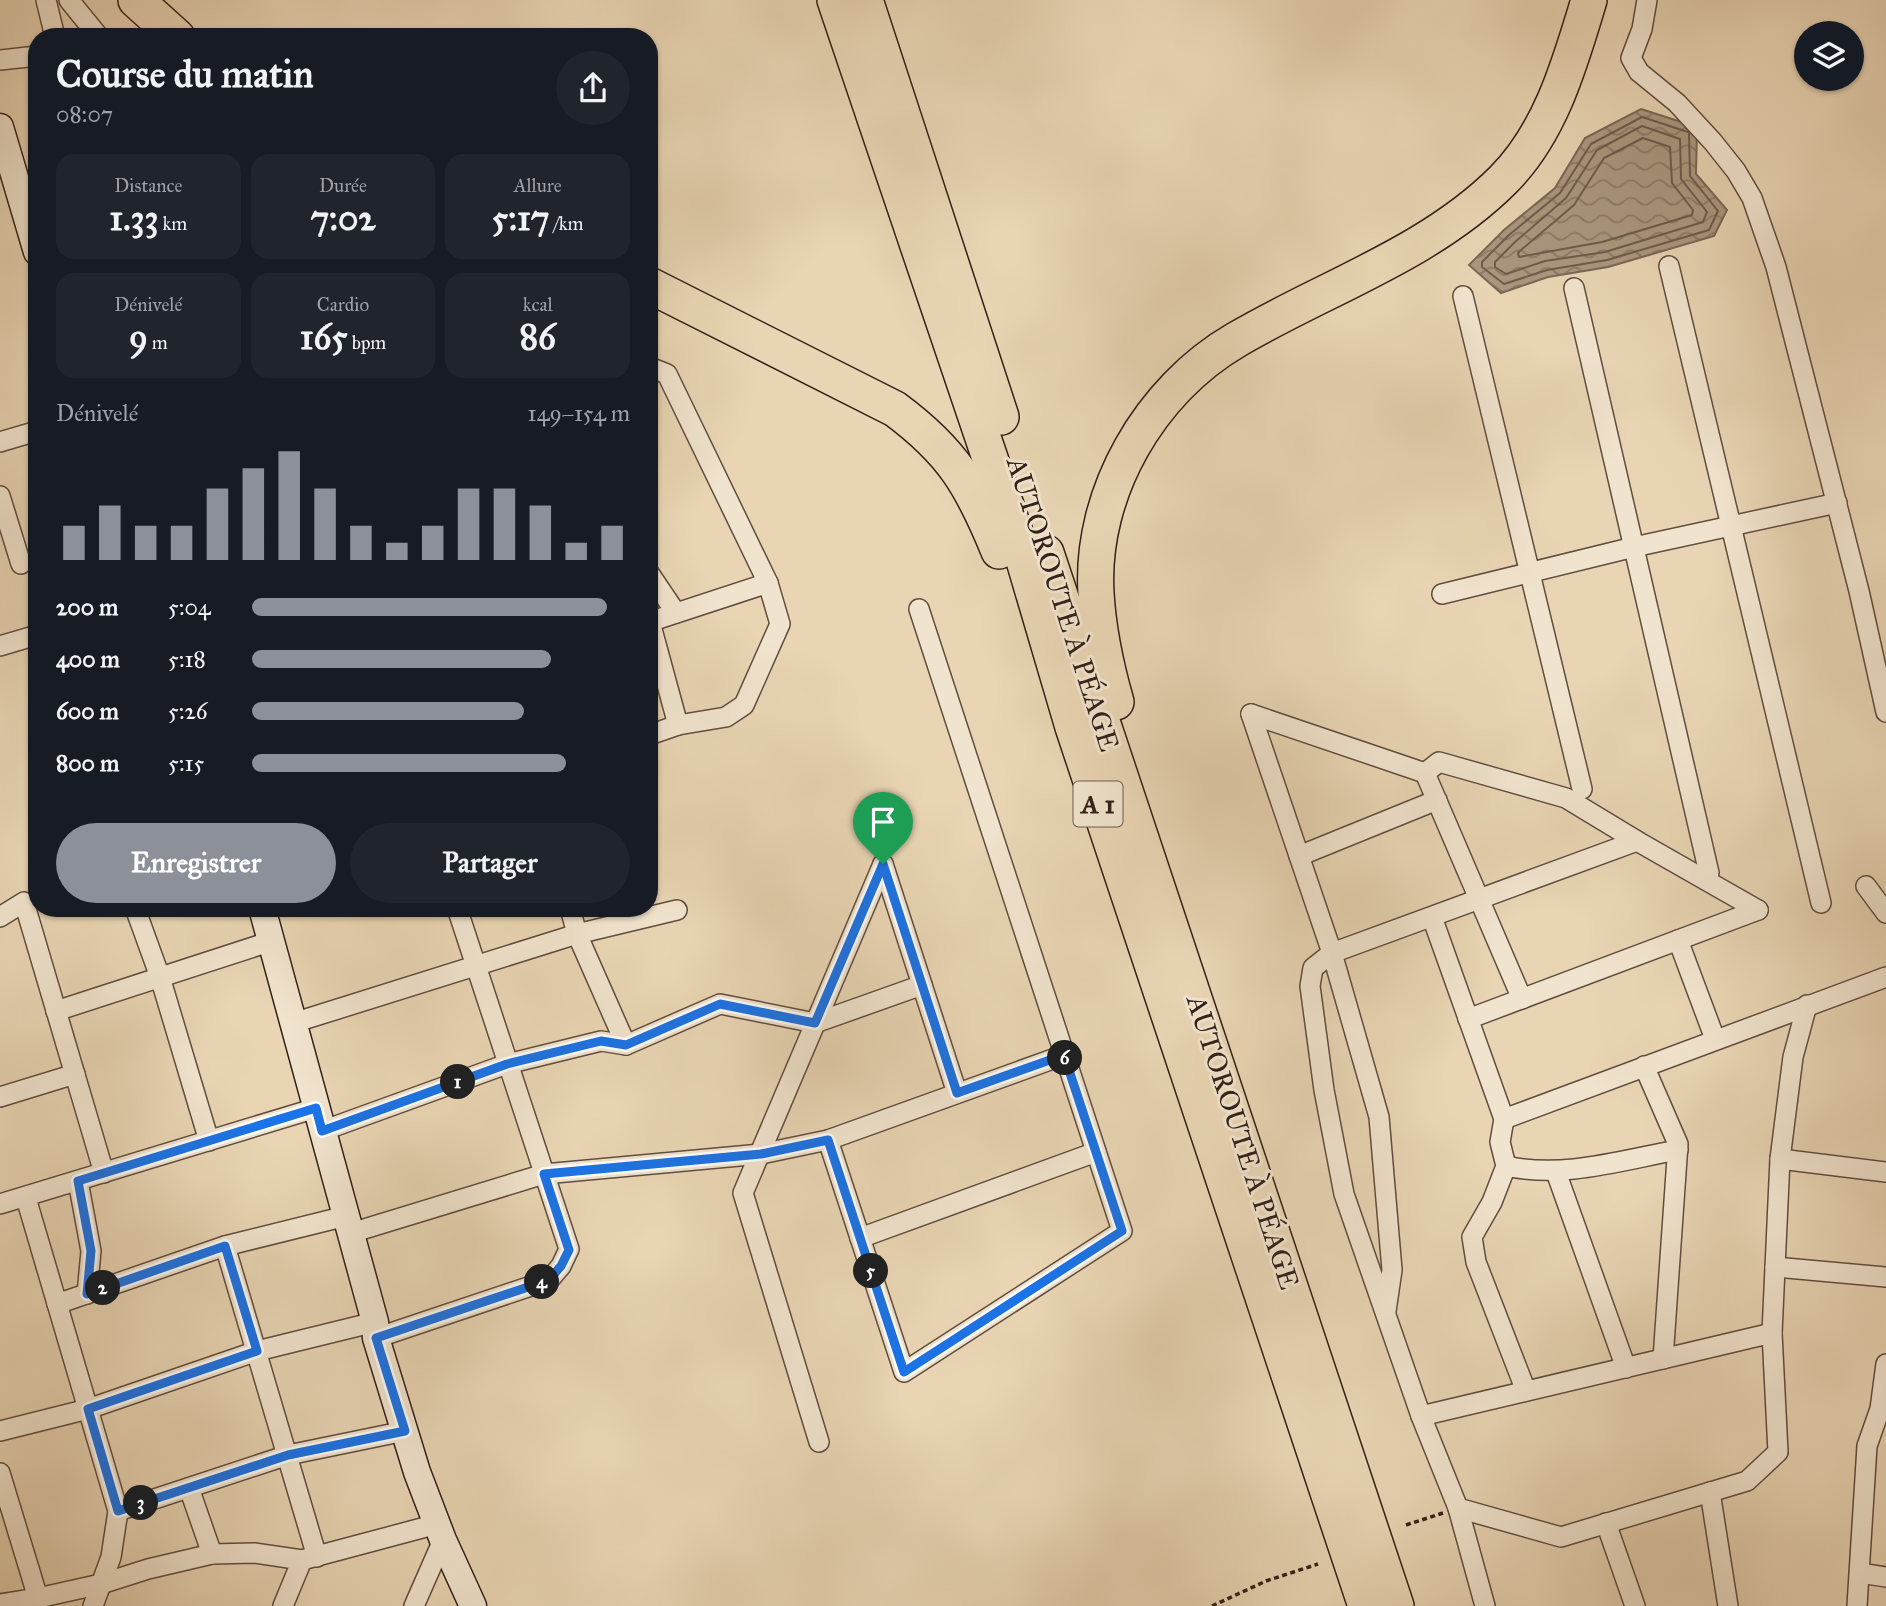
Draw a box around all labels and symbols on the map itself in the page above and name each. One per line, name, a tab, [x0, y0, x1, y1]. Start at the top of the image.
street label: AUTOROUTE À PÉAGE	[999, 452, 1127, 755]
road number: A 1	[1074, 782, 1122, 826]
pin	[853, 792, 913, 864]
street label: AUTOROUTE À PÉAGE	[1179, 990, 1307, 1293]
pin: 6	[1048, 1040, 1082, 1076]
pin: 1	[440, 1064, 476, 1100]
pin: 5	[854, 1254, 888, 1288]
pin: 4	[524, 1264, 560, 1300]
pin: 2	[86, 1270, 120, 1306]
pin: 3	[124, 1486, 158, 1520]

